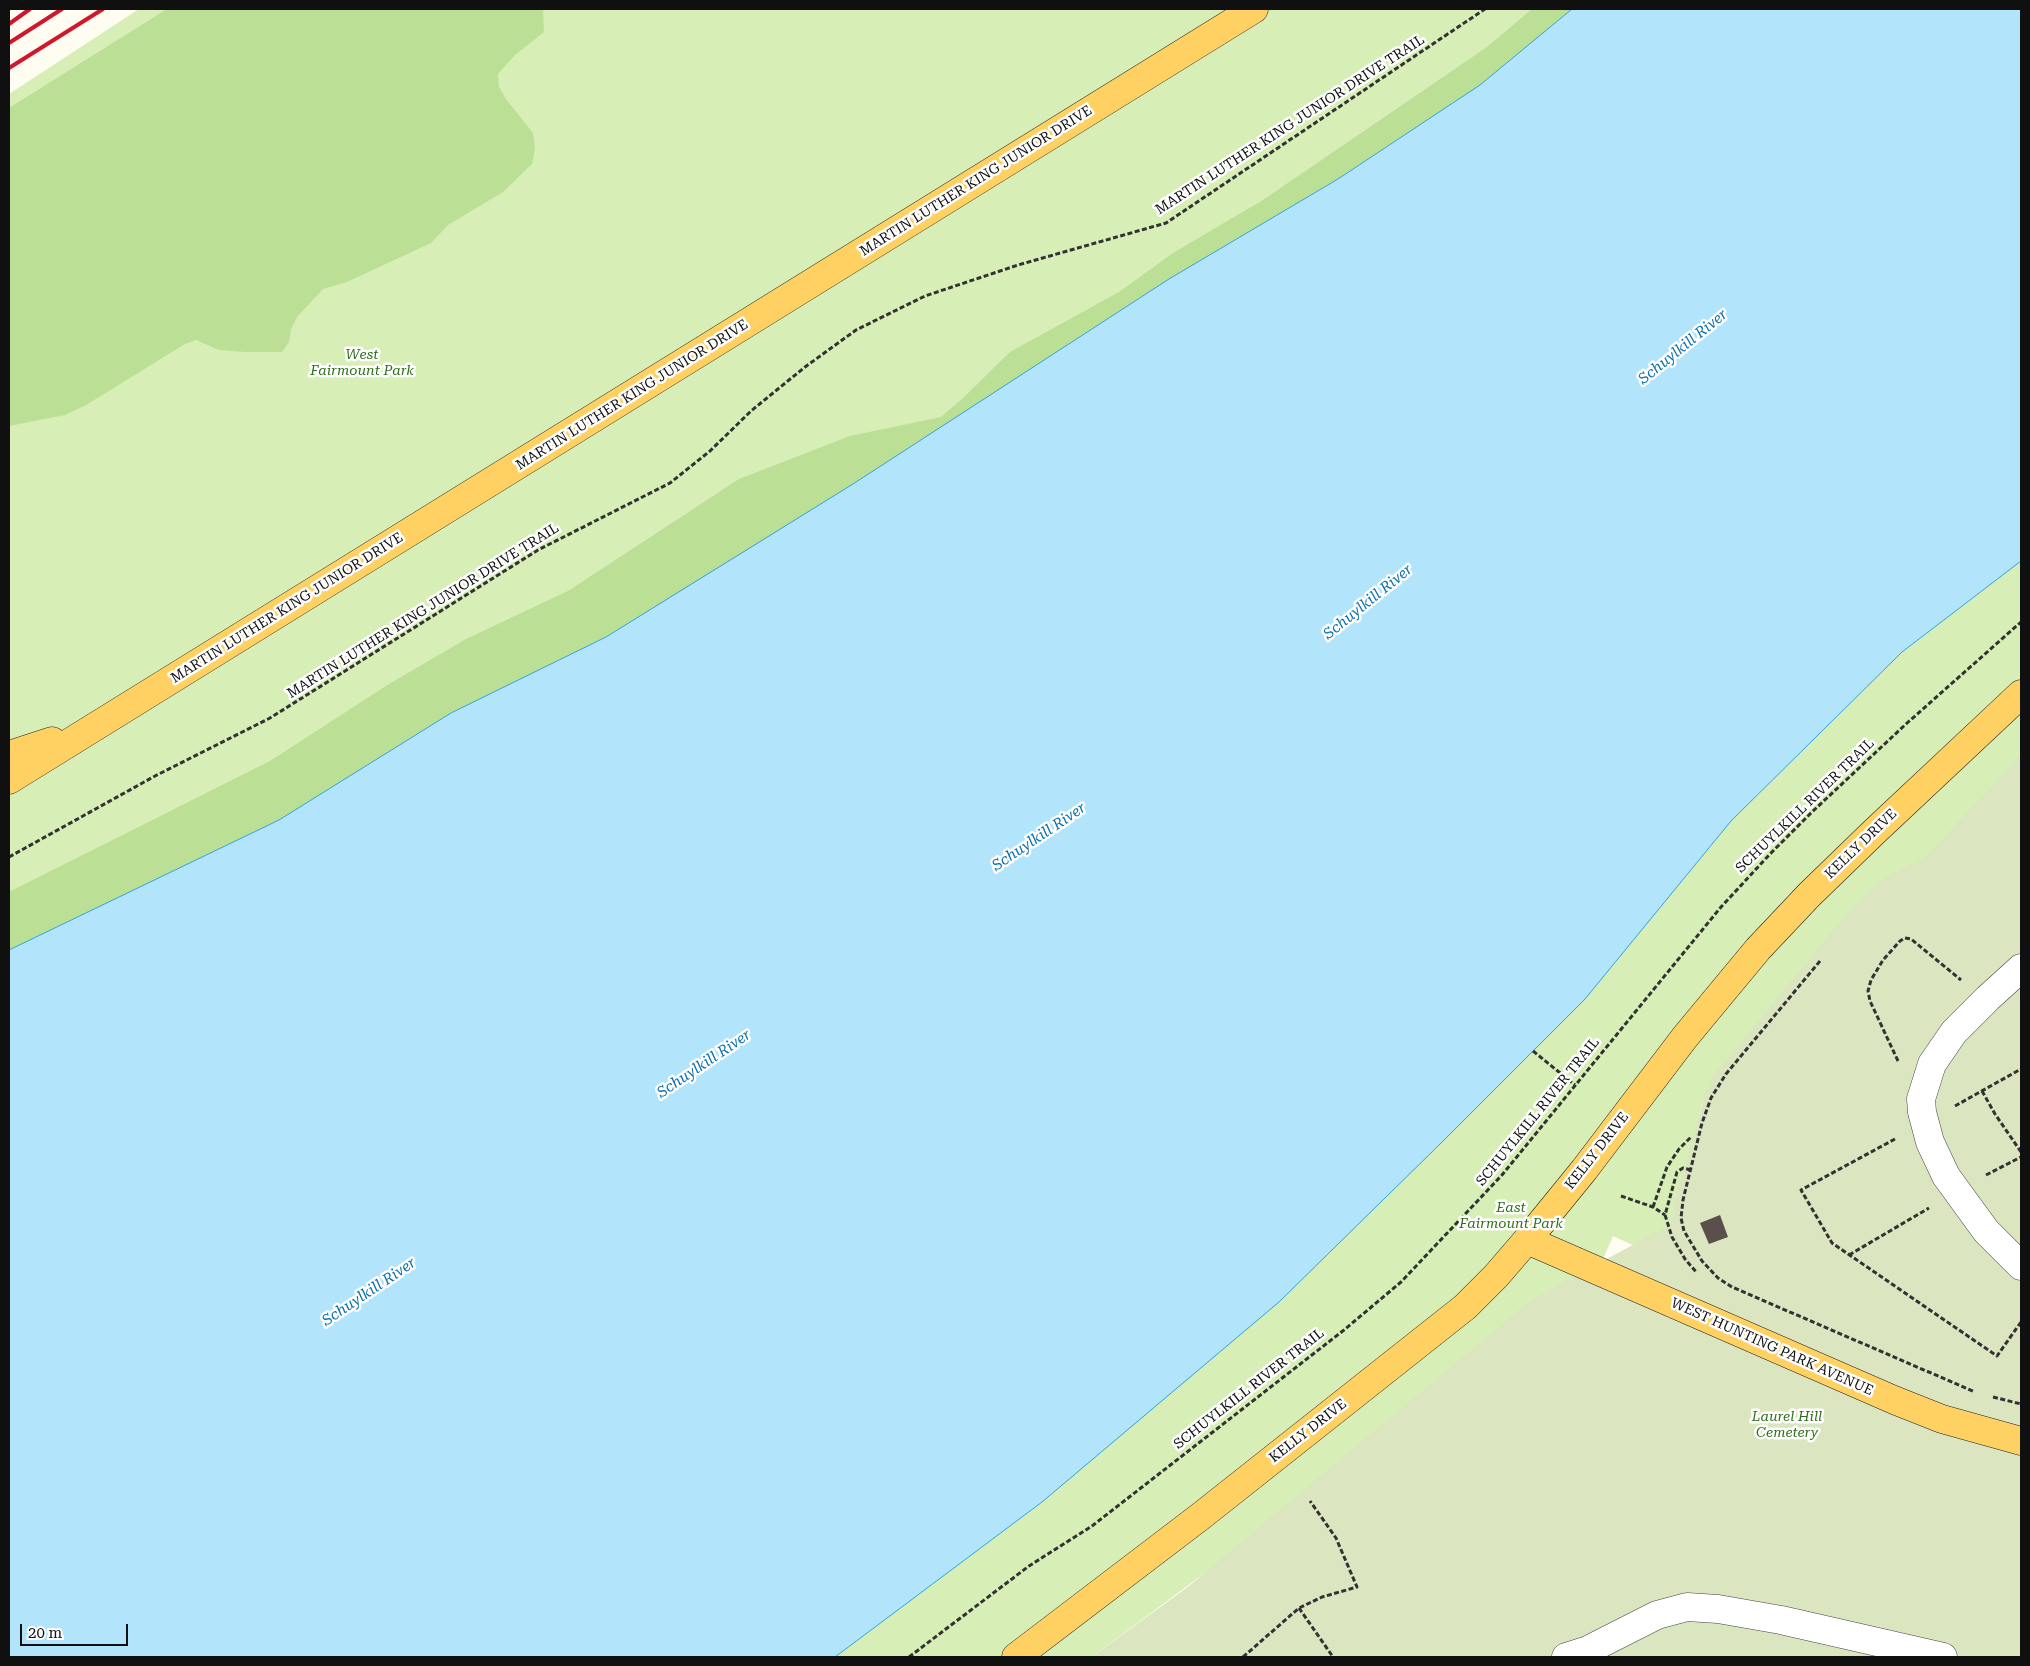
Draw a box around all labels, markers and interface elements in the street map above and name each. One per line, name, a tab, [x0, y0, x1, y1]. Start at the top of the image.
street label: MARTIN LUTHER KING JUNIOR DRIVE TRAIL	[1152, 32, 1428, 218]
street label: MARTIN LUTHER KING JUNIOR DRIVE	[857, 102, 1095, 260]
water label: Schuylkill River	[1635, 306, 1731, 388]
street label: MARTIN LUTHER KING JUNIOR DRIVE	[513, 316, 751, 474]
park label: West Fairmount Park	[310, 347, 414, 380]
street label: MARTIN LUTHER KING JUNIOR DRIVE TRAIL	[284, 520, 562, 702]
street label: MARTIN LUTHER KING JUNIOR DRIVE	[168, 529, 406, 687]
water label: Schuylkill River	[1320, 561, 1416, 643]
street label: SCHUYLKILL RIVER TRAIL	[1732, 735, 1878, 877]
water label: Schuylkill River	[989, 799, 1089, 875]
street label: KELLY DRIVE	[1822, 805, 1900, 883]
water label: Schuylkill River	[654, 1026, 754, 1102]
street label: SCHUYLKILL RIVER TRAIL	[1473, 1034, 1603, 1190]
street label: KELLY DRIVE	[1562, 1109, 1632, 1193]
park label: East Fairmount Park	[1459, 1200, 1563, 1232]
water label: Schuylkill River	[319, 1254, 419, 1330]
street label: WEST HUNTING PARK AVENUE	[1668, 1295, 1876, 1399]
street label: SCHUYLKILL RIVER TRAIL	[1171, 1325, 1327, 1453]
street label: KELLY DRIVE	[1266, 1396, 1350, 1466]
park label: Laurel Hill Cemetery	[1752, 1409, 1822, 1441]
scale bar	[22, 1614, 130, 1646]
text: 20 m	[28, 1624, 62, 1642]

